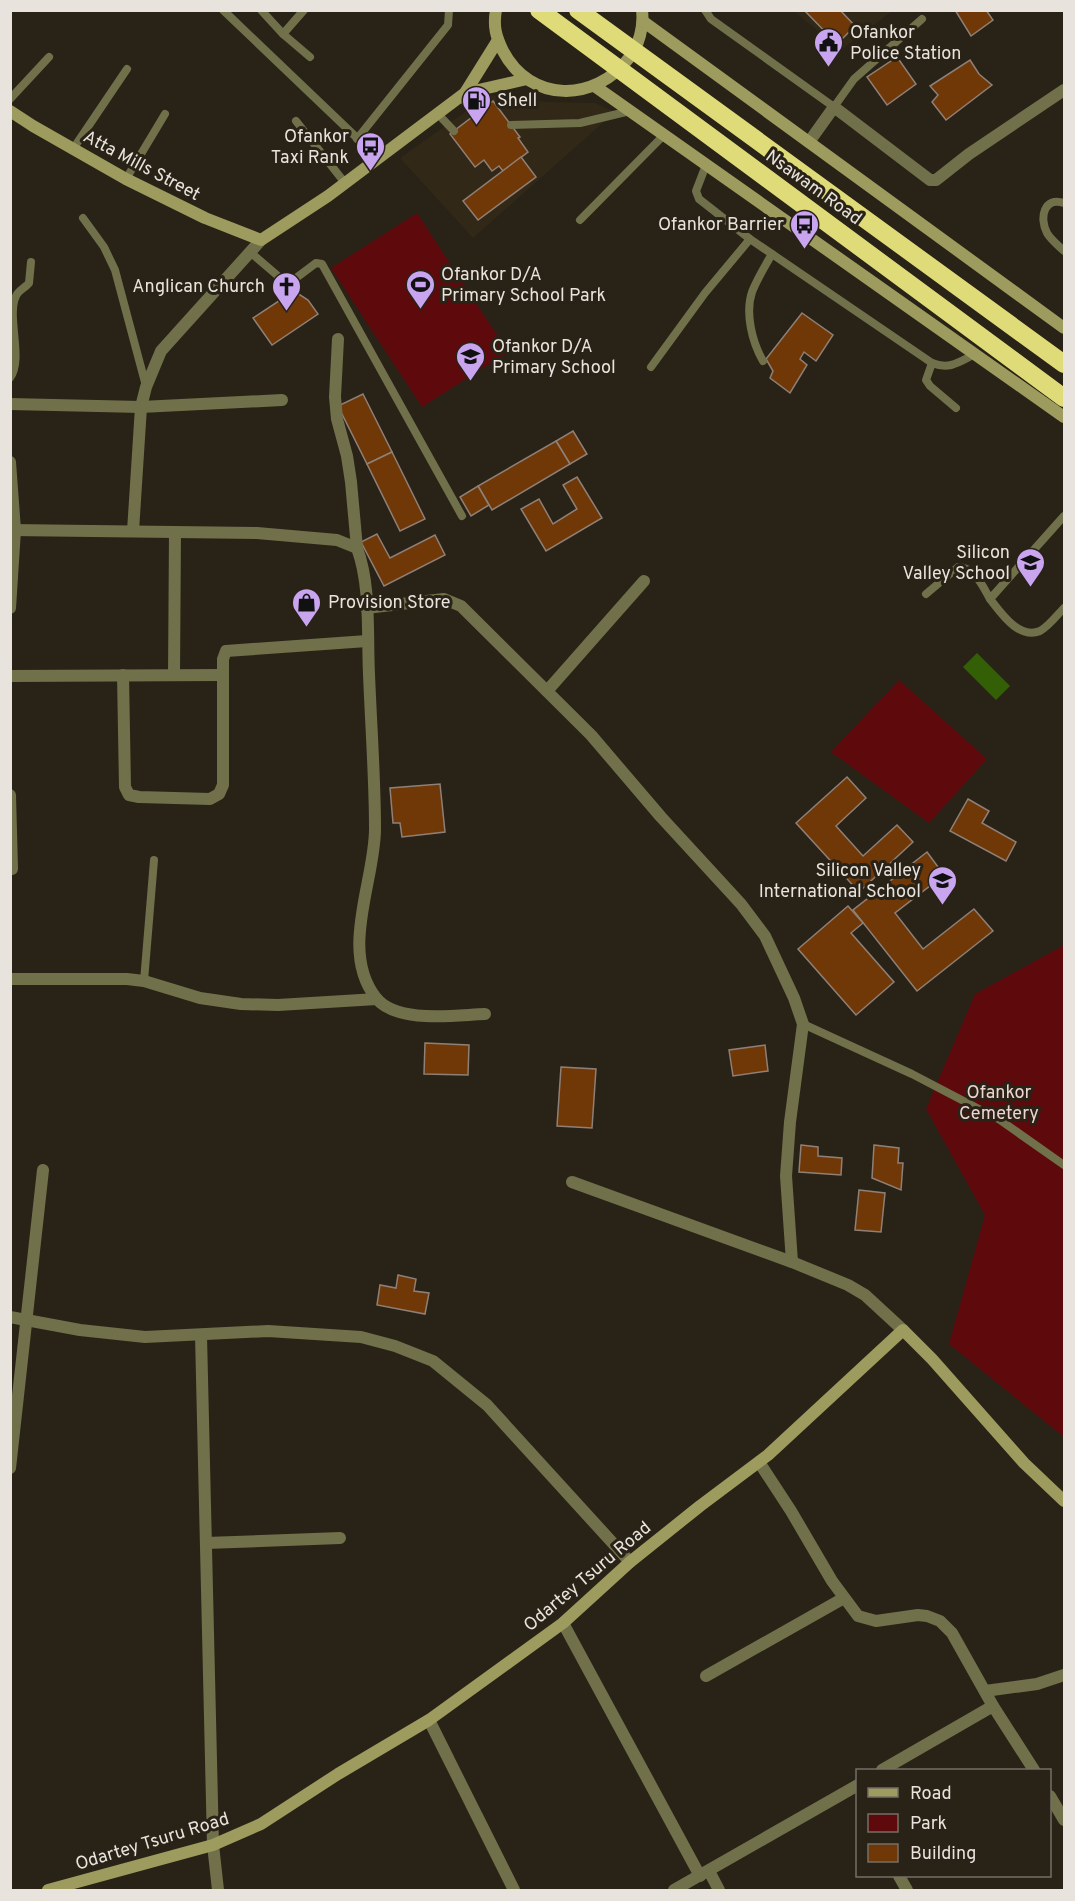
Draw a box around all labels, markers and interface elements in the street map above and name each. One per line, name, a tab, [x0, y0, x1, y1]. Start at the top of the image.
place label: Ofankor Police Station	[850, 22, 961, 66]
public building icon: Ofankor Police Station	[813, 26, 845, 68]
fuel station icon: Shell	[460, 84, 492, 126]
place label: Shell	[497, 90, 537, 113]
street label: Atta Mills Street	[79, 126, 204, 207]
place label: Ofankor Taxi Rank	[271, 126, 349, 170]
bus stop icon: Ofankor Taxi Rank	[354, 130, 386, 172]
street label: Nsawam Road	[760, 146, 866, 231]
bus stop icon: Ofankor Barrier	[789, 208, 821, 250]
place label: Ofankor Barrier	[658, 214, 784, 237]
place label: Ofankor D/A Primary School Park	[441, 264, 606, 308]
sports icon: Ofankor D/A Primary School Park	[404, 268, 436, 310]
church icon: Anglican Church	[270, 270, 302, 312]
place label: Anglican Church	[132, 276, 265, 299]
place label: Ofankor D/A Primary School	[492, 336, 616, 380]
school or university icon: Ofankor D/A Primary School	[455, 340, 487, 382]
place label: Silicon Valley School	[903, 542, 1010, 586]
school or university icon: Silicon Valley School	[1015, 546, 1047, 588]
shop icon: Provision Store	[291, 586, 323, 628]
place label: Provision Store	[328, 592, 450, 615]
place label: Silicon Valley International School	[759, 860, 921, 904]
school or university icon: Silicon Valley International School	[926, 864, 958, 906]
park label: Ofankor Cemetery	[959, 1082, 1039, 1126]
street label: Odartey Tsuru Road	[519, 1517, 657, 1637]
legend	[856, 1769, 1051, 1877]
text: Road	[910, 1783, 952, 1806]
street label: Odartey Tsuru Road	[73, 1808, 232, 1877]
text: Park	[910, 1813, 947, 1836]
text: Building	[910, 1843, 976, 1866]

